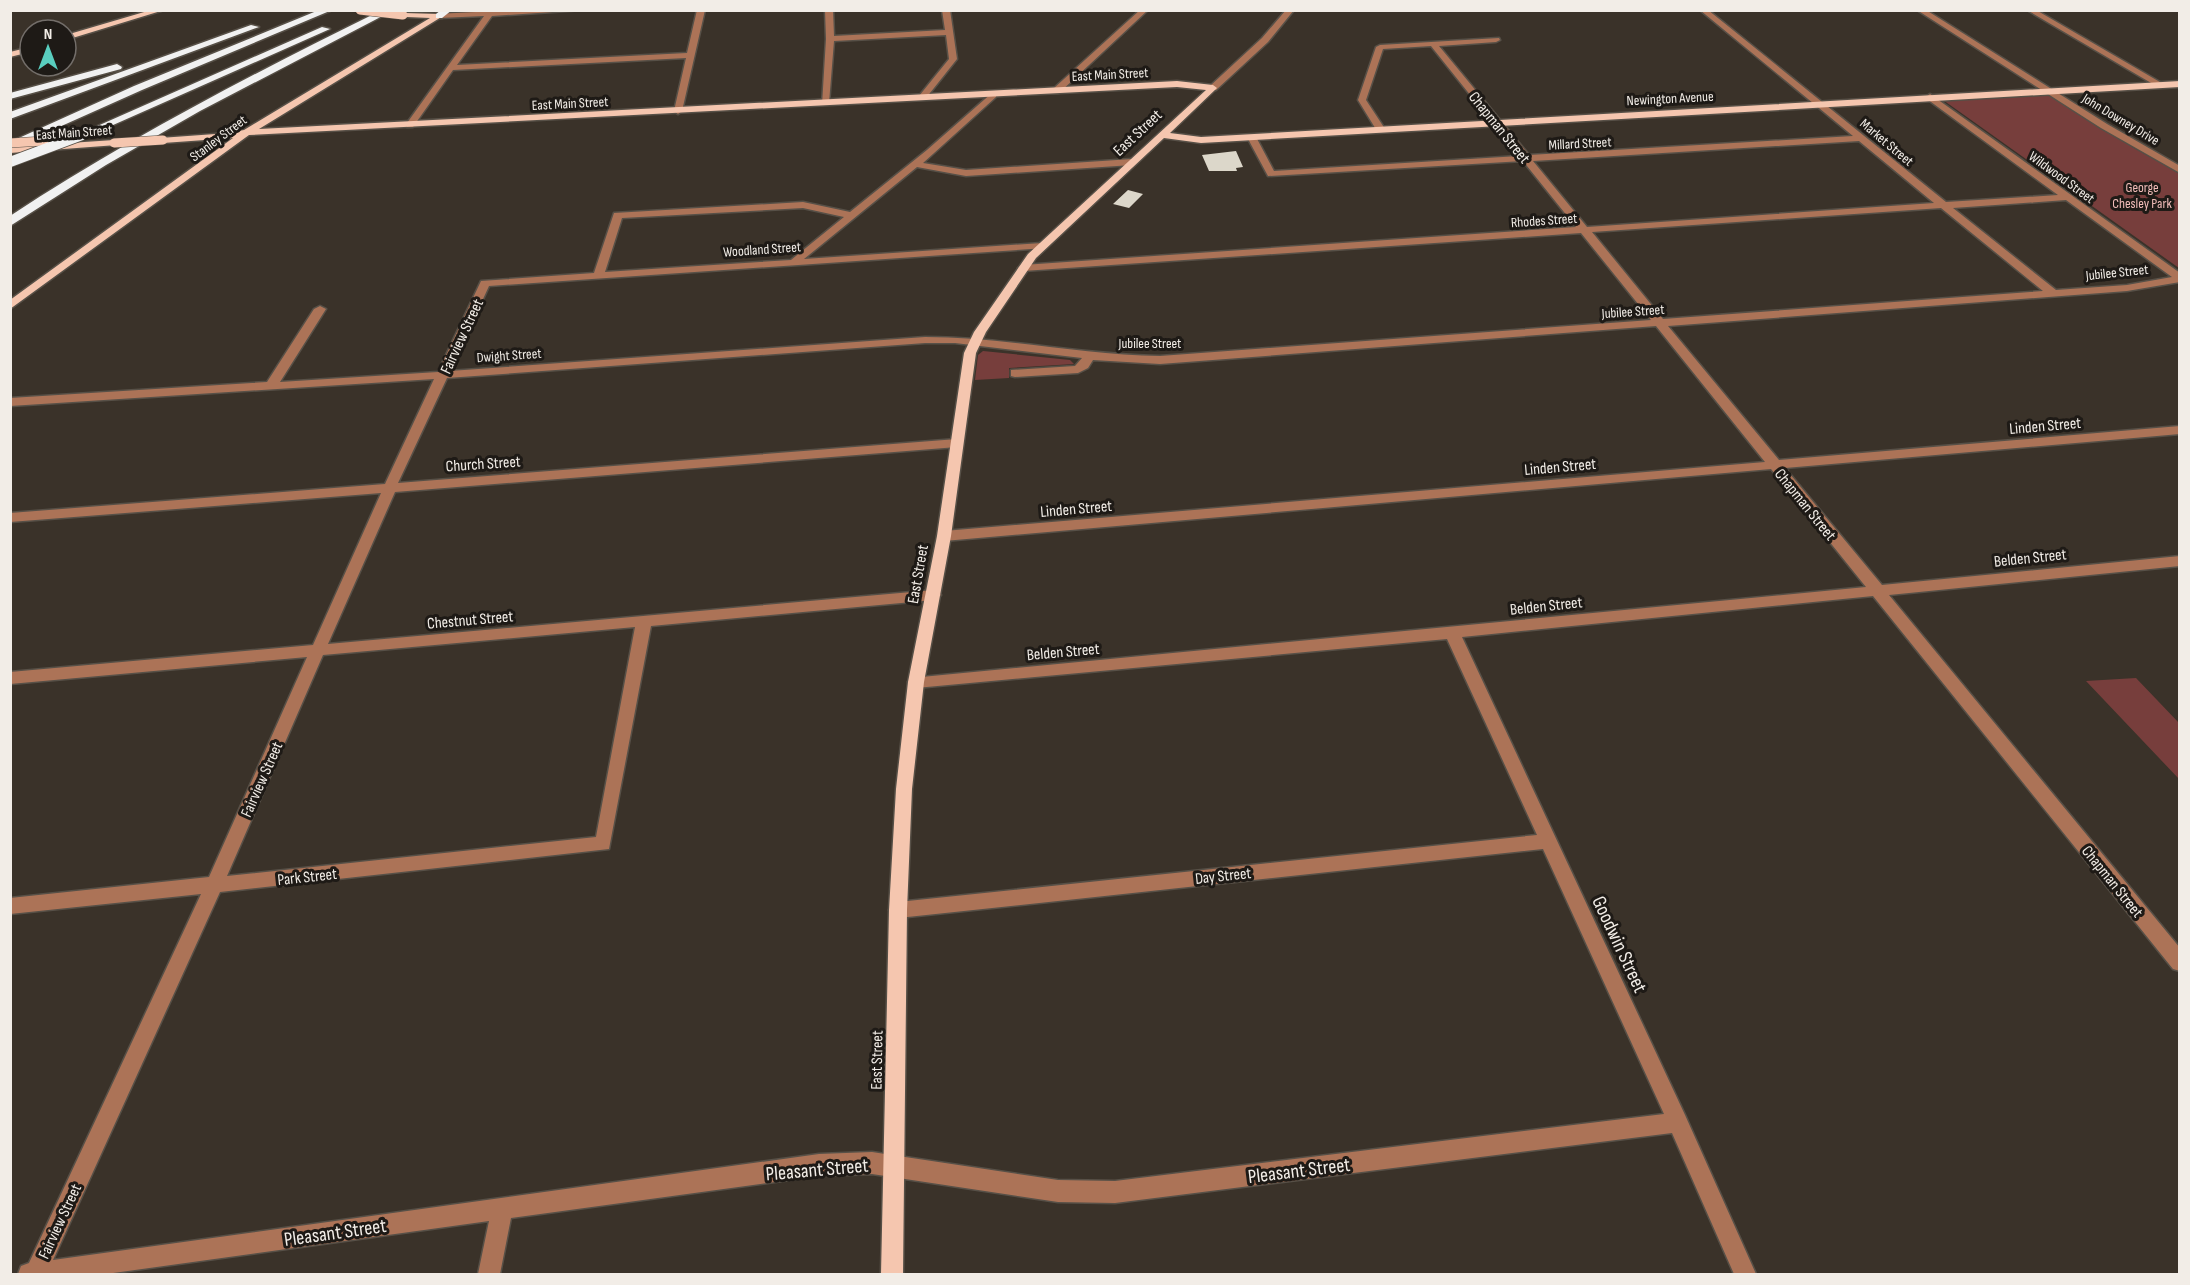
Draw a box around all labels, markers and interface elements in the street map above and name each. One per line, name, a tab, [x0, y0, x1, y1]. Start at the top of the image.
north arrow	[18, 18, 78, 78]
text: N	[44, 25, 52, 44]
street label: East Main Street	[1071, 64, 1149, 85]
street label: Chapman Street	[1464, 88, 1534, 168]
street label: Newington Avenue	[1626, 88, 1714, 109]
street label: John Downey Drive	[2078, 89, 2162, 149]
street label: East Main Street	[531, 93, 609, 114]
street label: East Street	[1110, 106, 1166, 160]
street label: Stanley Street	[186, 111, 250, 165]
street label: Market Street	[1857, 115, 1917, 170]
street label: East Main Street	[35, 121, 113, 144]
street label: Millard Street	[1548, 133, 1612, 154]
street label: Wildwood Street	[2025, 148, 2098, 207]
park label: George Chesley Park	[2112, 179, 2172, 212]
street label: Rhodes Street	[1510, 210, 1578, 231]
street label: Woodland Street	[723, 238, 802, 261]
street label: Jubilee Street	[2084, 261, 2149, 284]
street label: Fairview Street	[437, 296, 488, 377]
street label: Jubilee Street	[1600, 301, 1665, 322]
street label: Jubilee Street	[1118, 335, 1181, 352]
street label: Dwight Street	[476, 345, 542, 366]
street label: Linden Street	[2008, 414, 2082, 439]
street label: Church Street	[445, 452, 521, 477]
street label: Linden Street	[1523, 455, 1597, 480]
street label: Chapman Street	[1770, 465, 1840, 545]
street label: Linden Street	[1039, 497, 1113, 522]
street label: East Street	[904, 543, 933, 605]
street label: Belden Street	[1993, 545, 2067, 572]
street label: Belden Street	[1509, 593, 1583, 620]
street label: Chestnut Street	[426, 607, 514, 634]
street label: Belden Street	[1026, 640, 1100, 665]
street label: Fairview Street	[237, 739, 287, 820]
street label: Chapman Street	[2077, 842, 2147, 922]
street label: Day Street	[1194, 864, 1252, 889]
street label: Park Street	[276, 865, 338, 890]
street label: Goodwin Street	[1586, 892, 1652, 997]
street label: East Street	[867, 1030, 888, 1090]
street label: Pleasant Street	[1247, 1153, 1352, 1189]
street label: Pleasant Street	[765, 1154, 869, 1186]
street label: Fairview Street	[35, 1181, 86, 1262]
street label: Pleasant Street	[283, 1214, 388, 1252]

